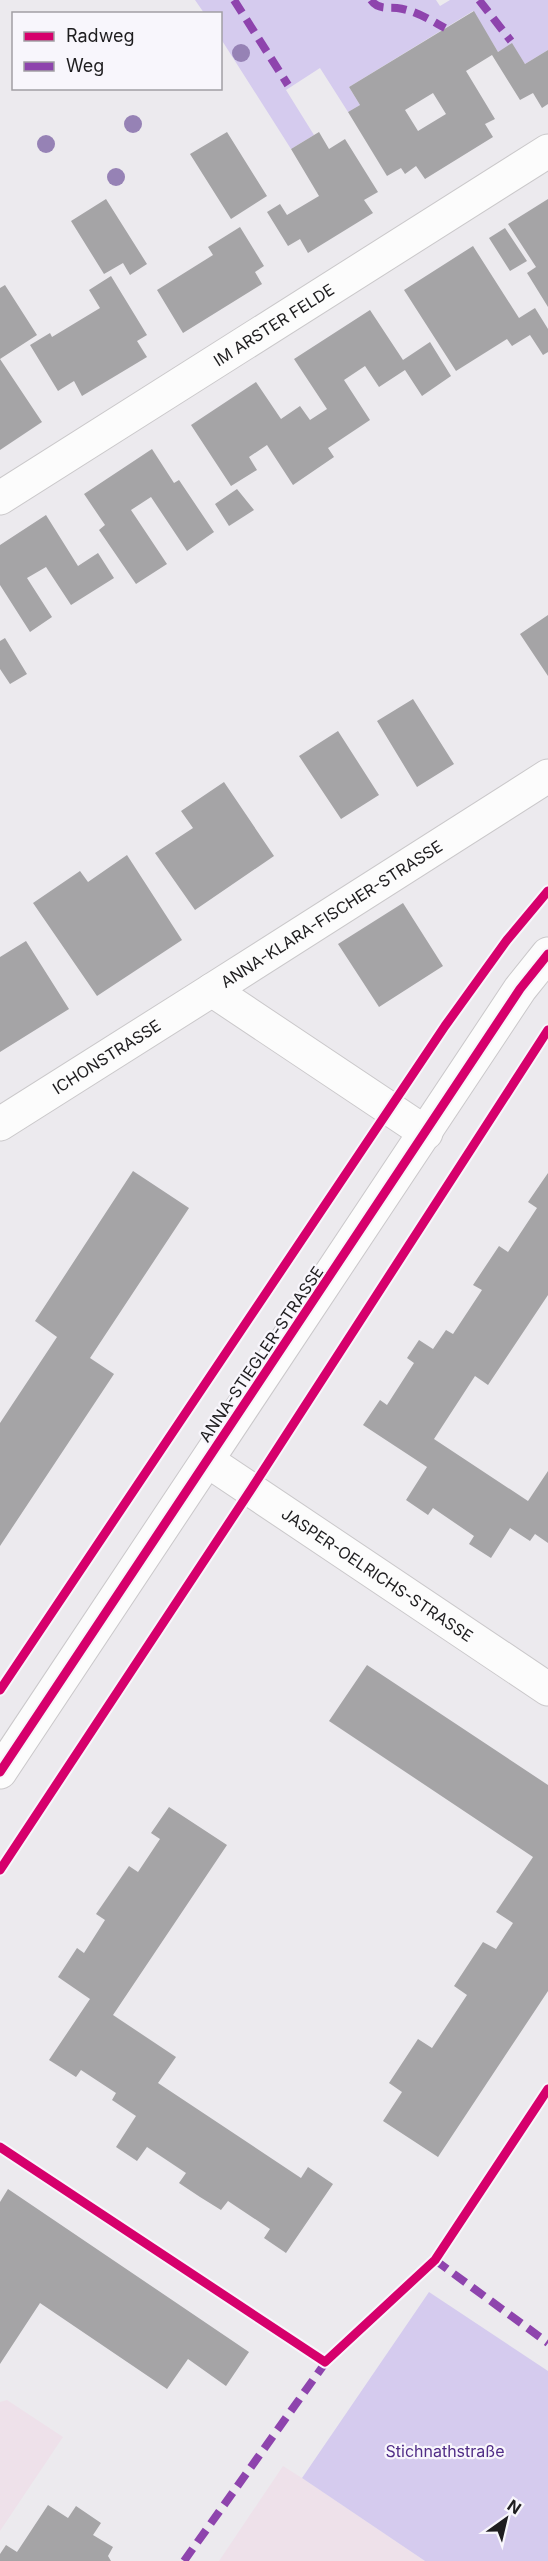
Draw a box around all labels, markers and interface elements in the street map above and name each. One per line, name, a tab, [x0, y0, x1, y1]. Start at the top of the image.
legend	[12, 12, 222, 90]
text: Radweg	[66, 25, 135, 46]
text: Weg	[66, 55, 104, 76]
street label: IM ARSTER FELDE	[210, 279, 338, 370]
street label: ANNA-KLARA-FISCHER-STRASSE	[217, 836, 446, 992]
street label: ICHONSTRASSE	[49, 1015, 164, 1098]
street label: ANNA-STIEGLER-STRASSE	[195, 1262, 327, 1446]
street label: JASPER-OELRICHS-STRASSE	[278, 1503, 477, 1646]
park label: Stichnathstraße	[386, 2441, 504, 2461]
north arrow	[476, 2489, 536, 2549]
text: N	[504, 2495, 525, 2518]

